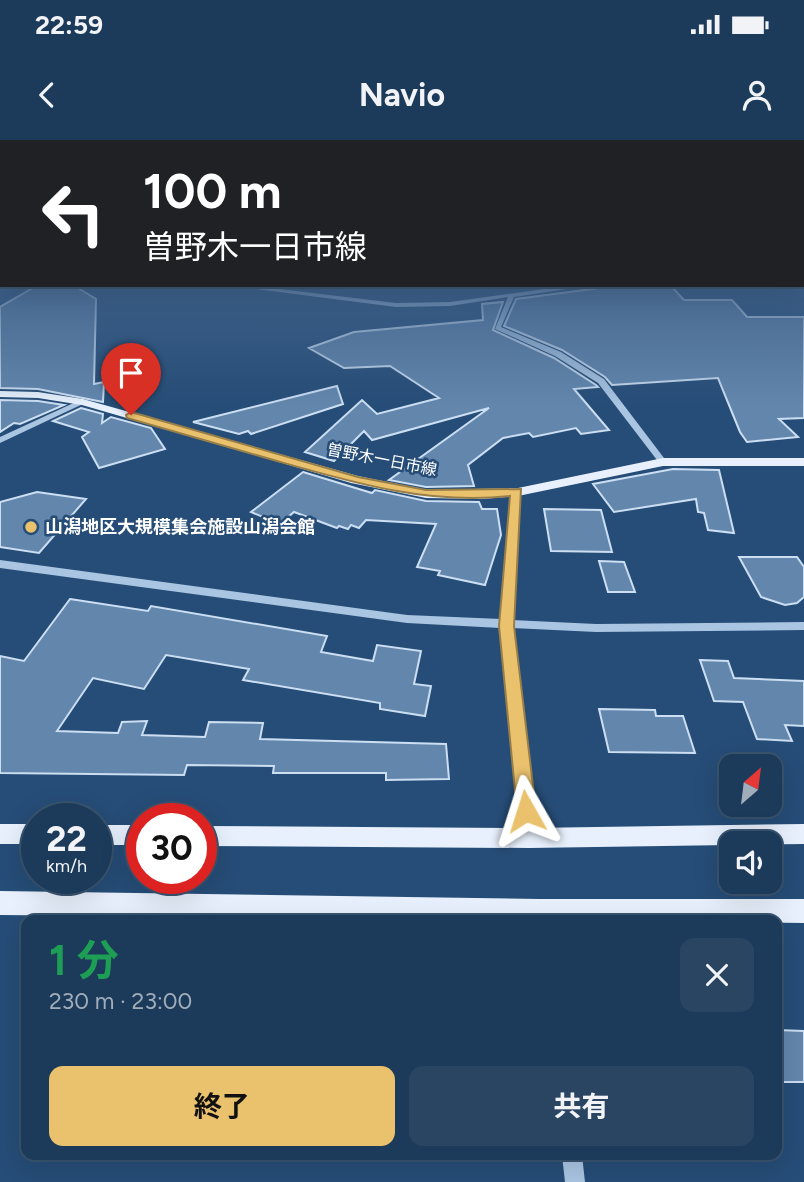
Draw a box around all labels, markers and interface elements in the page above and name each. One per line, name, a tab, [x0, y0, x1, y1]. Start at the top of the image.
text: 22:59	[35, 9, 103, 41]
icon: back	[28, 76, 66, 114]
text: Navio	[359, 76, 445, 114]
icon: person	[738, 76, 776, 114]
text: 100 m	[143, 161, 282, 220]
icon: left	[28, 168, 119, 259]
text: 曽野木一日市線	[143, 228, 367, 266]
pin	[101, 343, 161, 415]
icon: arrive	[112, 354, 150, 392]
street label: 曽野木一日市線	[325, 439, 439, 480]
place label: 山潟地区大規模集会施設山潟会館	[45, 516, 315, 538]
marker: 山潟地区大規模集会施設山潟会館	[23, 519, 39, 535]
north arrow	[719, 754, 782, 817]
map controls	[719, 754, 782, 894]
position arrow	[489, 774, 563, 848]
speed limit sign: 30	[126, 803, 217, 894]
text: 22	[46, 818, 87, 860]
button: sound	[719, 831, 782, 894]
text: km/h	[46, 855, 87, 877]
text: 1 分	[49, 935, 119, 986]
button: close	[680, 938, 754, 1012]
text: 230 m · 23:00	[49, 987, 192, 1015]
button: 終了	[49, 1066, 395, 1146]
button: 共有	[409, 1066, 754, 1146]

